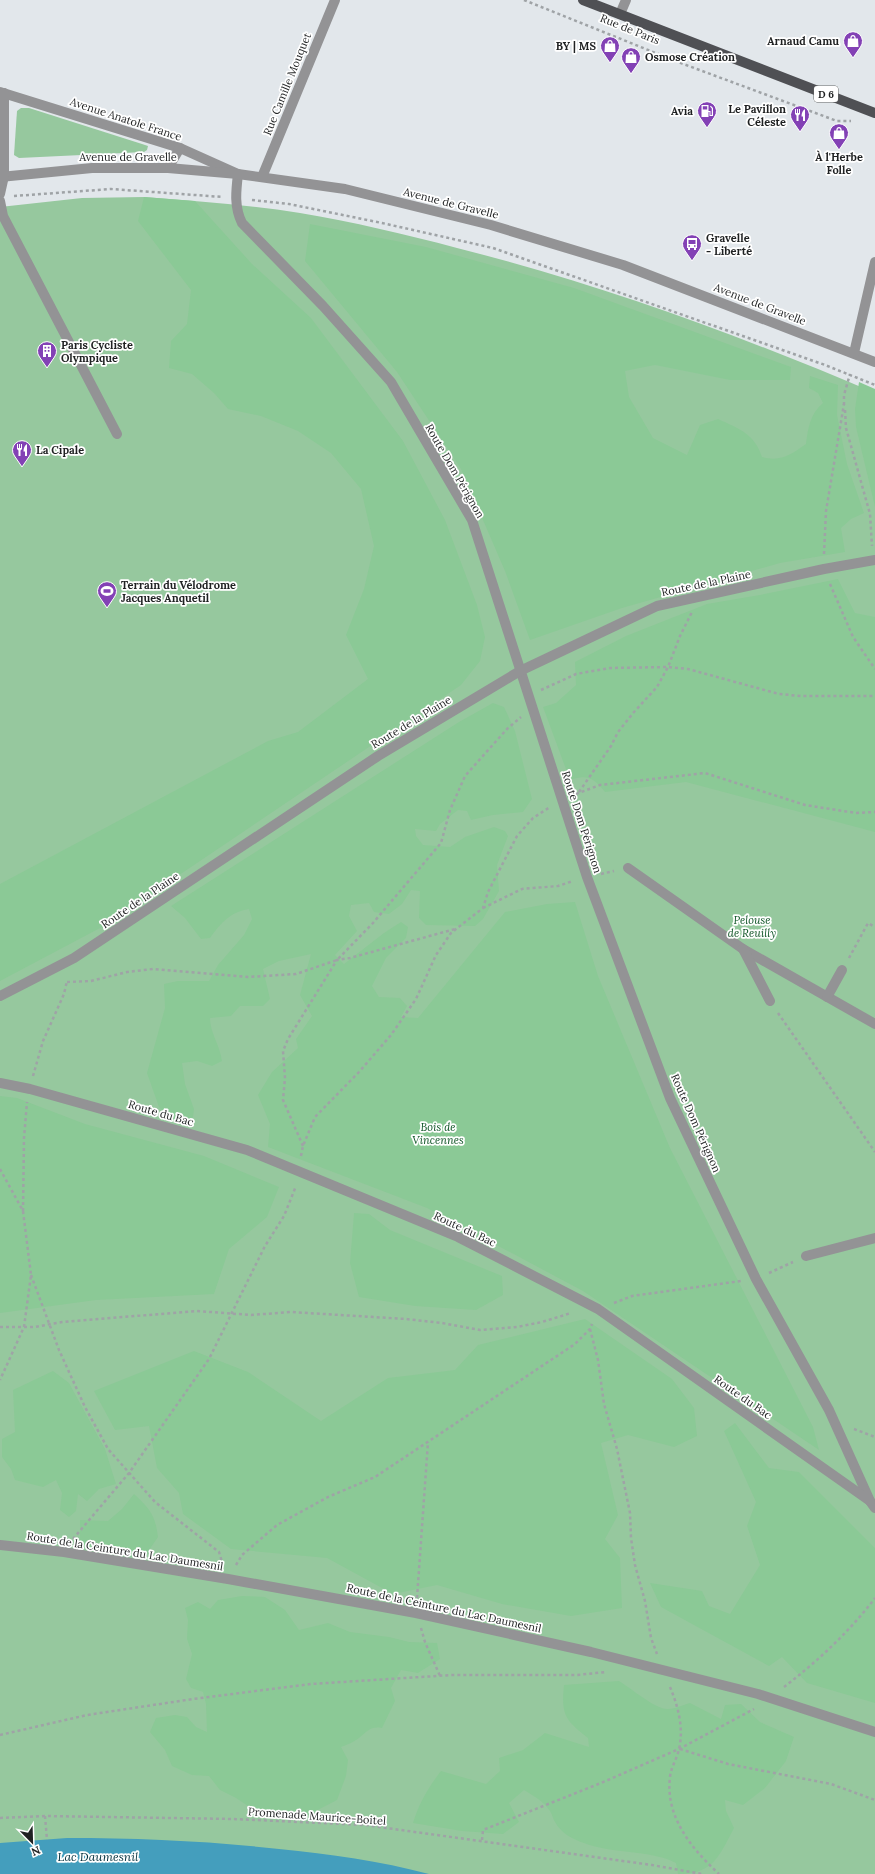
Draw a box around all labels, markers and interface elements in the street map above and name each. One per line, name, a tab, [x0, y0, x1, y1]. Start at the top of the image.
street label: Rue de Paris	[598, 11, 662, 47]
street label: Rue Camille Mouquet	[260, 30, 314, 137]
shop icon: Arnaud Camu	[842, 30, 864, 58]
place label: Arnaud Camu	[767, 34, 839, 48]
shop icon: BY | MS	[599, 35, 621, 63]
place label: BY | MS	[556, 39, 596, 53]
shop icon: Osmose Création	[620, 46, 642, 74]
place label: Osmose Création	[645, 50, 735, 64]
road number: D 6	[814, 86, 838, 102]
street label: Avenue Anatole France	[67, 94, 184, 144]
fuel station icon: Avia	[696, 100, 718, 128]
place label: Le Pavillon Céleste	[728, 102, 786, 129]
place label: Avia	[671, 104, 693, 118]
restaurant icon: Le Pavillon Céleste	[789, 104, 811, 132]
shop icon: À l'Herbe Folle	[828, 122, 850, 150]
street label: Avenue de Gravelle	[78, 150, 177, 164]
place label: À l'Herbe Folle	[815, 150, 863, 177]
street label: Avenue de Gravelle	[401, 184, 500, 222]
place label: Gravelle - Liberté	[706, 231, 752, 258]
bus stop icon: Gravelle - Liberté	[681, 233, 703, 261]
street label: Avenue de Gravelle	[711, 280, 808, 328]
place label: Paris Cycliste Olympique	[61, 338, 133, 365]
building icon: Paris Cycliste Olympique	[36, 340, 58, 368]
street label: Route Dom Pérignon	[422, 421, 488, 521]
restaurant icon: La Cipale	[11, 439, 33, 467]
place label: La Cipale	[36, 443, 84, 457]
street label: Route de la Plaine	[660, 567, 752, 599]
place label: Terrain du Vélodrome Jacques Anquetil	[121, 578, 236, 605]
sports icon: Terrain du Vélodrome Jacques Anquetil	[96, 580, 118, 608]
street label: Route de la Plaine	[368, 693, 454, 751]
street label: Route Dom Pérignon	[559, 769, 605, 875]
street label: Route de la Plaine	[98, 869, 182, 931]
park label: Pelouse de Reuilly	[728, 913, 777, 940]
street label: Route Dom Pérignon	[668, 1071, 724, 1175]
street label: Route du Bac	[127, 1097, 195, 1129]
park label: Bois de Vincennes	[412, 1120, 464, 1147]
street label: Route du Bac	[432, 1208, 499, 1250]
street label: Route du Bac	[711, 1372, 775, 1422]
street label: Route de la Ceinture du Lac Daumesnil	[26, 1529, 224, 1573]
street label: Route de la Ceinture du Lac Daumesnil	[345, 1581, 543, 1635]
street label: Promenade Maurice-Boitel	[248, 1804, 386, 1828]
north arrow	[12, 1822, 52, 1862]
text: N	[29, 1843, 43, 1860]
water label: Lac Daumesnil	[58, 1849, 139, 1864]

